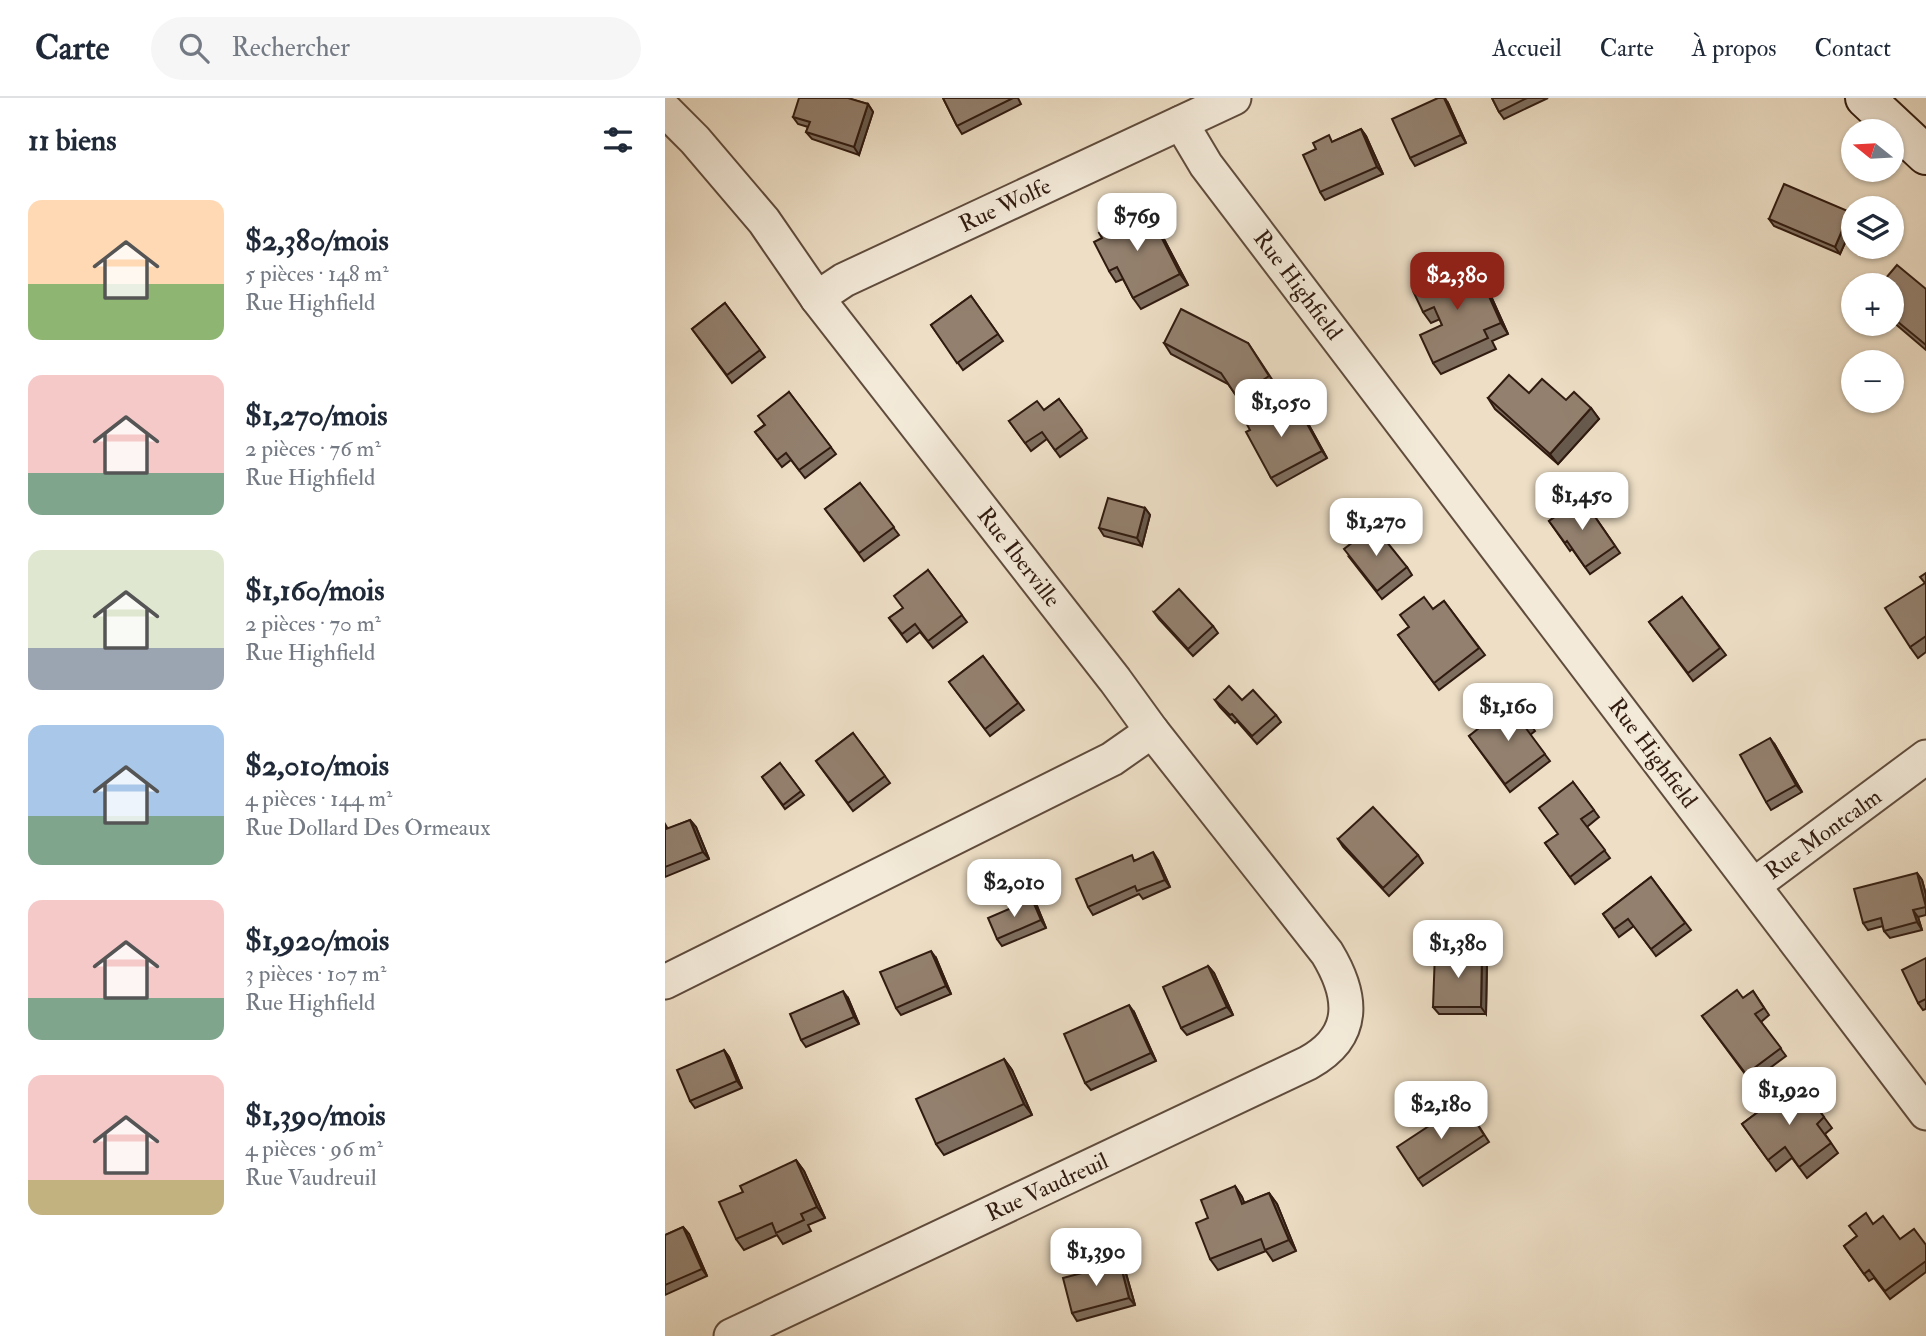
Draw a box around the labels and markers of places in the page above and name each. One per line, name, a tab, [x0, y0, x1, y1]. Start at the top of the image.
pin: $769	[1096, 194, 1178, 253]
pin: $2,380	[1400, 252, 1514, 312]
pin: $1,050	[1224, 380, 1338, 439]
pin: $1,450	[1525, 472, 1639, 532]
pin: $1,270	[1319, 498, 1433, 558]
pin: $1,160	[1451, 684, 1565, 743]
pin: $2,010	[957, 860, 1071, 919]
pin: $1,380	[1401, 920, 1515, 980]
pin: $1,920	[1732, 1068, 1846, 1127]
pin: $2,180	[1384, 1082, 1498, 1141]
pin: $1,390	[1039, 1228, 1153, 1288]

